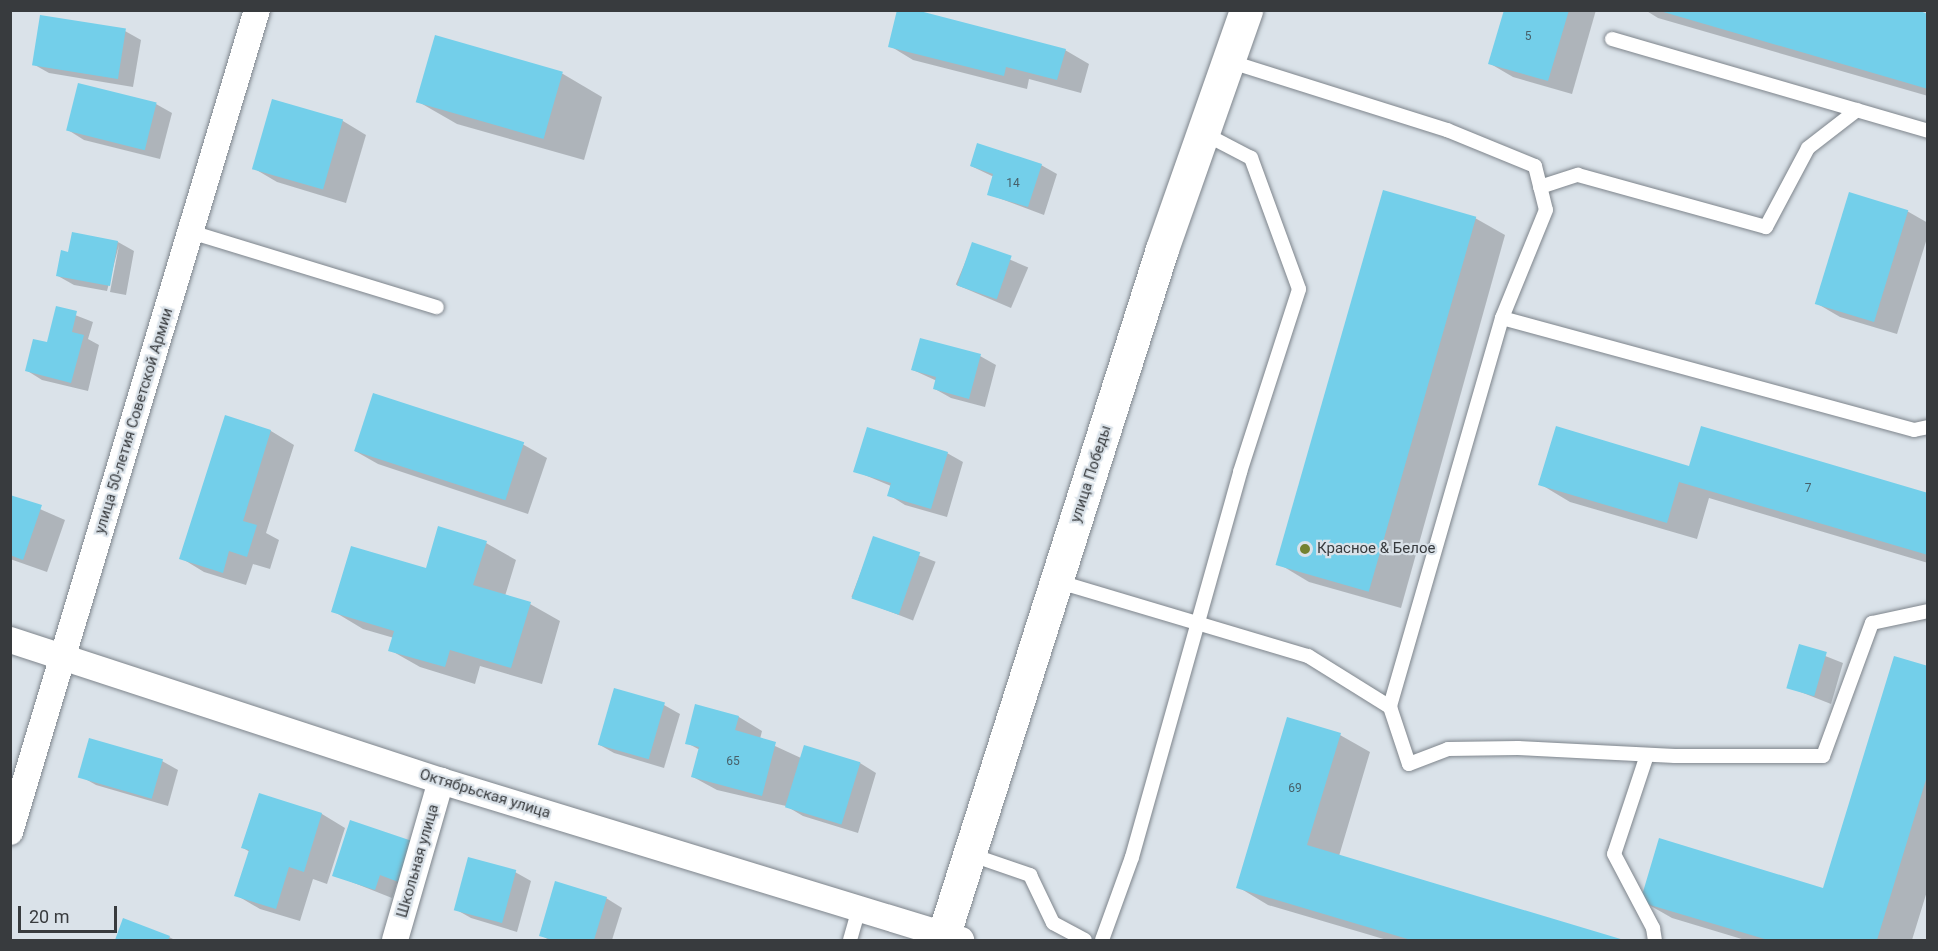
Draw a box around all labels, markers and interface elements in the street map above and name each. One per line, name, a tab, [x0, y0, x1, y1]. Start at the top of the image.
house number: 5	[1525, 30, 1531, 44]
house number: 14	[1006, 177, 1020, 191]
street label: улица 50-летия Советской Армии	[91, 306, 177, 536]
street label: улица Победы	[1067, 423, 1115, 525]
house number: 7	[1805, 482, 1811, 496]
place label: Красное & Белое	[1317, 540, 1435, 558]
marker: Красное & Белое	[1298, 542, 1312, 556]
house number: 65	[726, 755, 740, 769]
street label: Октябрьская улица	[417, 766, 553, 822]
house number: 69	[1288, 782, 1302, 796]
street label: Школьная улица	[393, 802, 443, 920]
scale bar	[21, 894, 120, 932]
text: 20 m	[29, 906, 69, 927]

